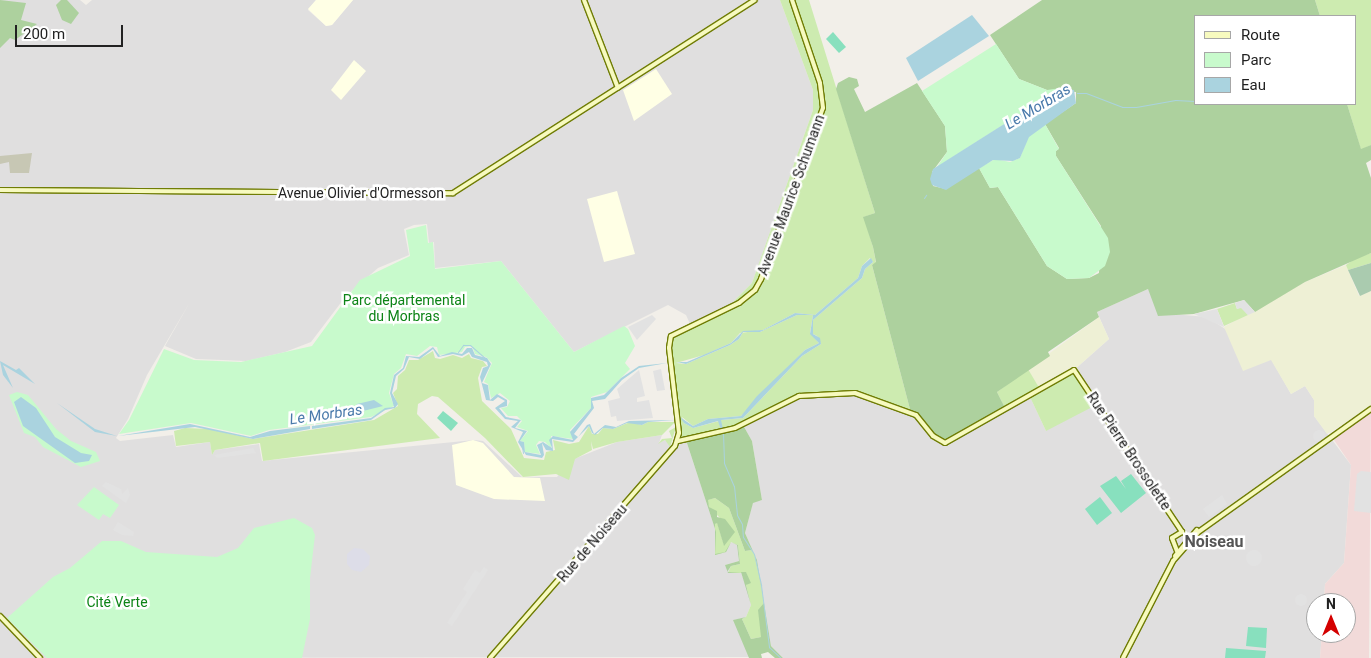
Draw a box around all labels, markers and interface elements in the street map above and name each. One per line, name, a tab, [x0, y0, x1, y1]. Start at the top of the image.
scale bar	[18, 15, 125, 47]
legend	[1194, 15, 1356, 105]
text: 200 m	[23, 25, 65, 43]
text: Route	[1241, 26, 1280, 44]
text: Parc	[1241, 51, 1271, 69]
text: Eau	[1241, 76, 1266, 94]
water label: Le Morbras	[1002, 80, 1074, 134]
street label: Avenue Maurice Schumann	[754, 112, 828, 278]
street label: Avenue Olivier d'Ormesson	[278, 185, 444, 201]
park label: Parc départemental du Morbras	[343, 292, 465, 324]
street label: Rue Pierre Brossolette	[1083, 389, 1175, 513]
water label: Le Morbras	[288, 401, 364, 429]
street label: Rue de Noiseau	[554, 501, 630, 585]
district label: Noiseau	[1185, 532, 1243, 552]
north arrow	[1306, 593, 1356, 643]
park label: Cité Verte	[86, 594, 148, 610]
text: N	[1326, 596, 1336, 612]

